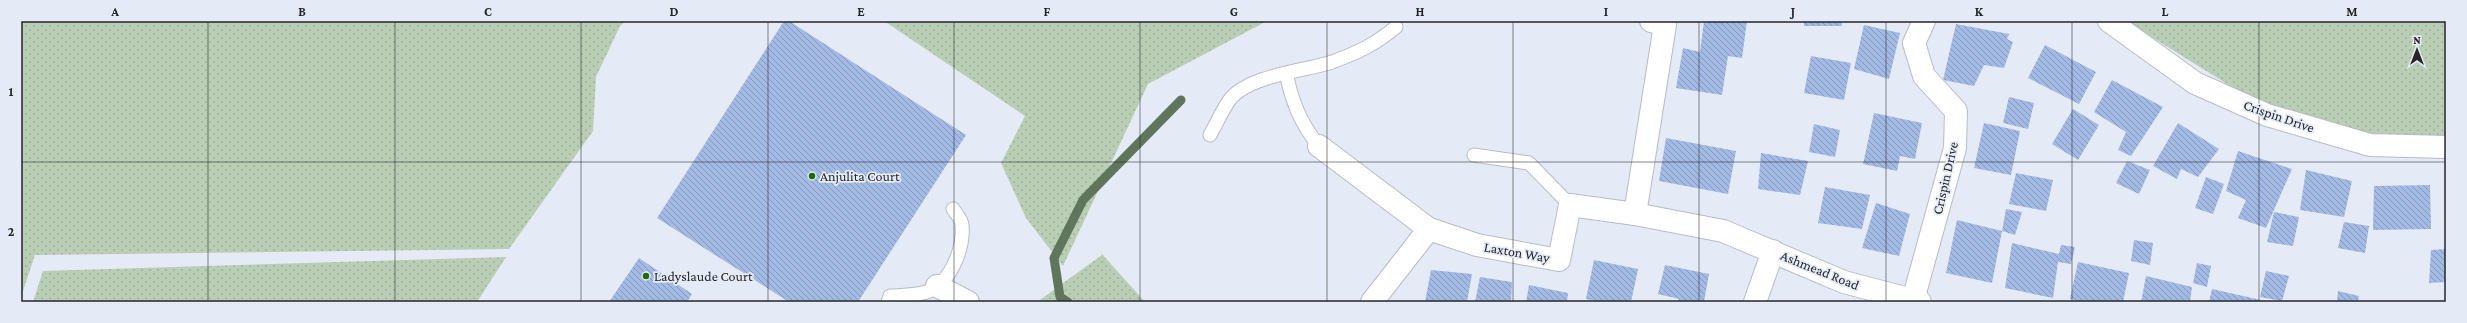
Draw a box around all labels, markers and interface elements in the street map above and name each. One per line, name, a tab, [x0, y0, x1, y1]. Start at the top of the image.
text: A	[110, 4, 119, 19]
text: B	[298, 4, 306, 19]
text: C	[484, 4, 492, 19]
text: D	[670, 4, 679, 19]
text: E	[857, 4, 865, 19]
text: F	[1044, 4, 1051, 19]
text: G	[1230, 4, 1238, 19]
text: H	[1416, 4, 1425, 19]
text: I	[1604, 4, 1608, 19]
text: J	[1789, 4, 1795, 19]
text: K	[1975, 4, 1984, 19]
text: L	[2162, 4, 2169, 19]
text: M	[2346, 4, 2358, 19]
north arrow	[2397, 30, 2437, 70]
text: N	[2413, 34, 2421, 46]
text: 1	[9, 84, 14, 99]
street label: Crispin Drive	[2241, 96, 2317, 136]
street label: Crispin Drive	[1929, 140, 1961, 216]
place label: Anjulita Court	[820, 168, 900, 185]
marker: Anjulita Court	[807, 171, 817, 181]
text: 2	[8, 224, 15, 239]
street label: Laxton Way	[1483, 238, 1552, 266]
street label: Ashmead Road	[1778, 247, 1862, 293]
place label: Ladyslaude Court	[654, 268, 753, 284]
marker: Ladyslaude Court	[641, 271, 651, 281]

